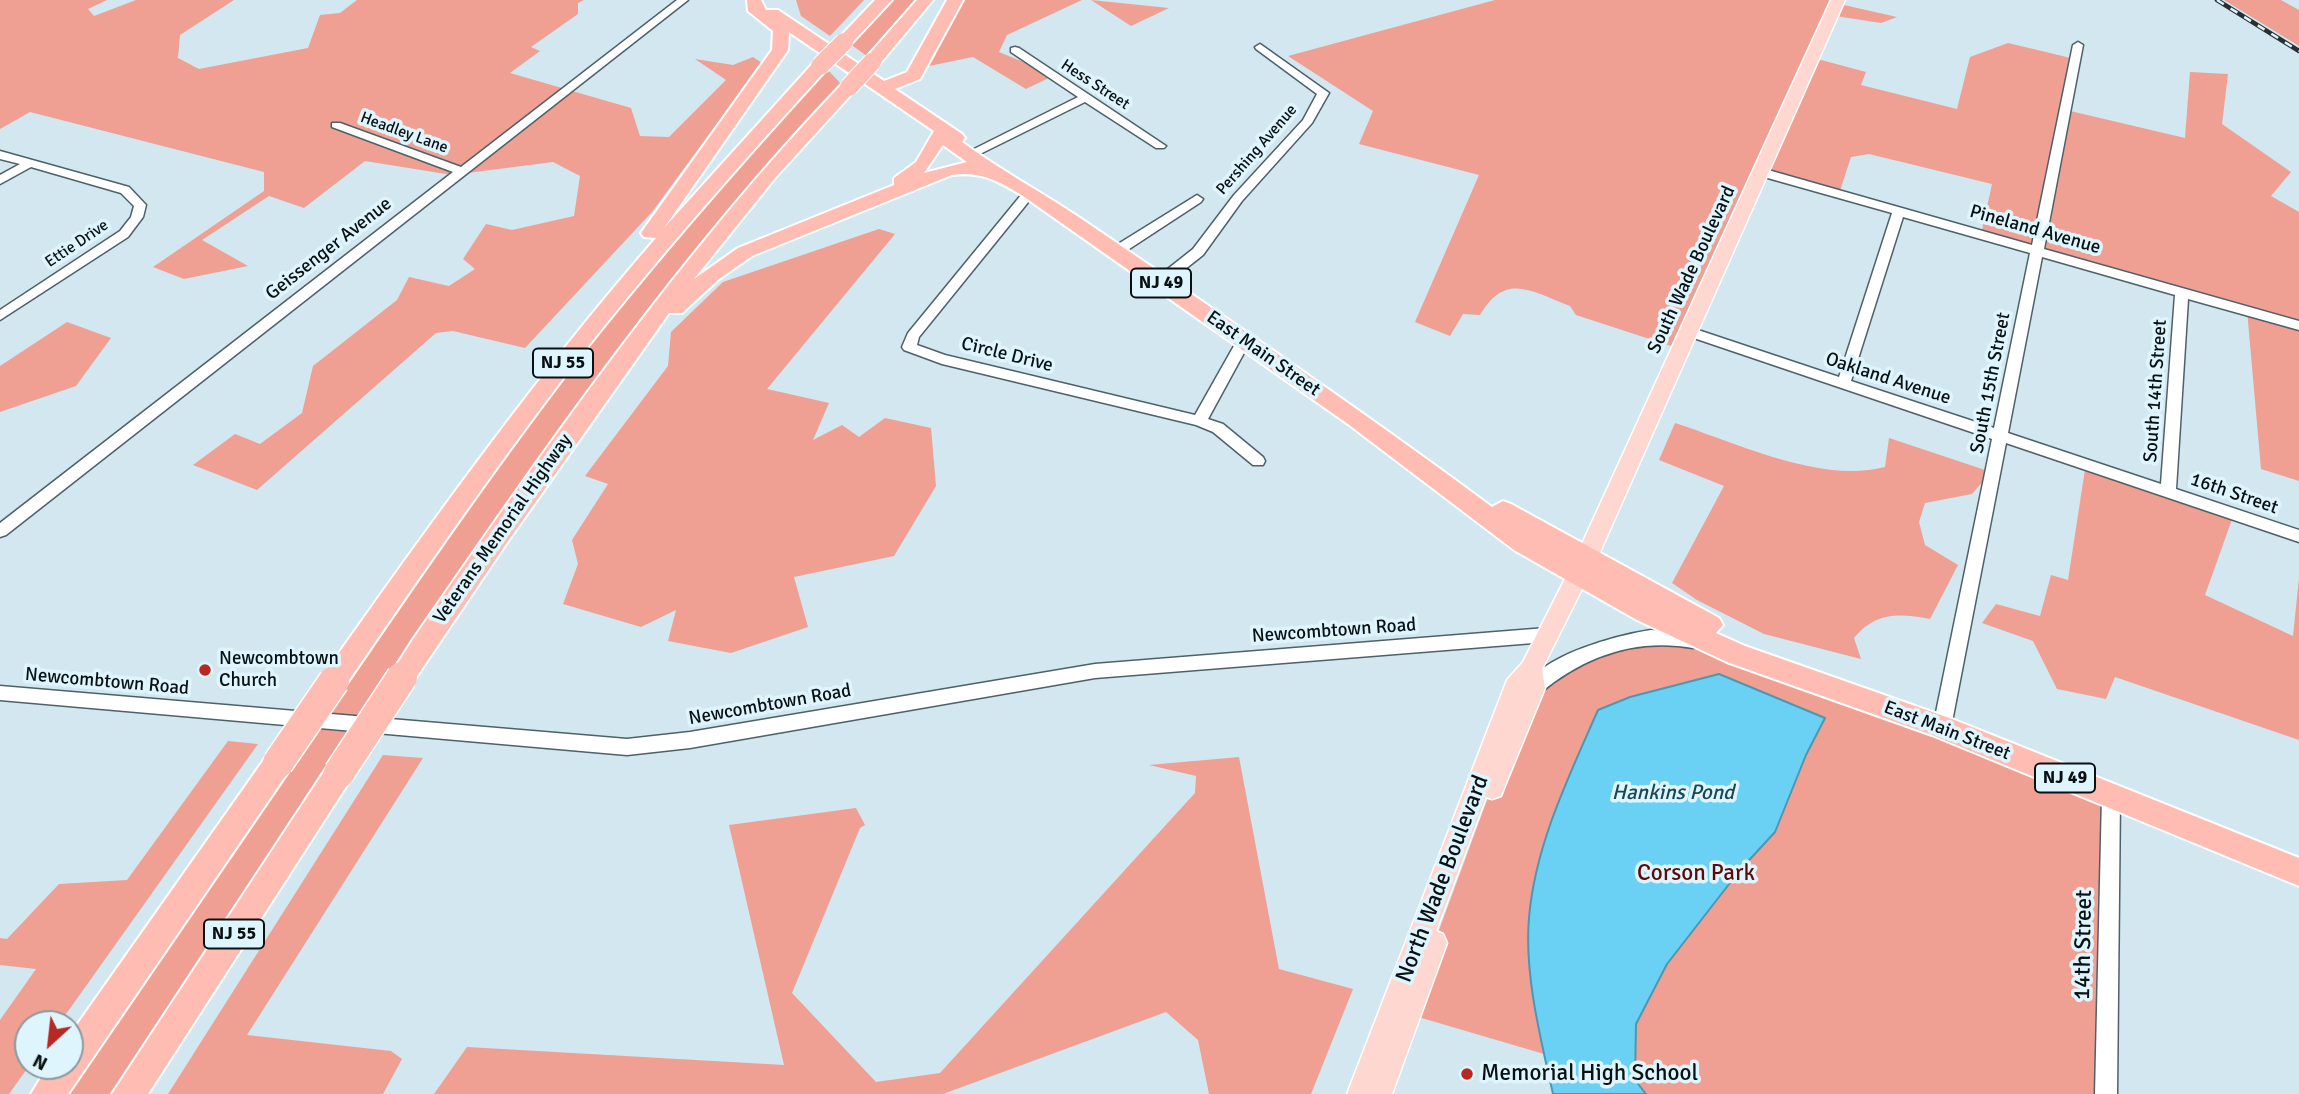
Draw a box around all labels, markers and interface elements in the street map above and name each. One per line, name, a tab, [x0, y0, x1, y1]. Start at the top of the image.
street label: Hess Street	[1057, 56, 1133, 114]
street label: Pershing Avenue	[1213, 101, 1301, 199]
street label: Headley Lane	[358, 108, 450, 158]
street label: South Wade Boulevard	[1643, 183, 1741, 357]
street label: Geissenger Avenue	[261, 193, 397, 305]
street label: Pineland Avenue	[1967, 200, 2103, 260]
street label: Ettie Drive	[42, 216, 112, 272]
road number: NJ 49	[1131, 268, 1191, 298]
street label: East Main Street	[1202, 306, 1324, 402]
street label: South 15th Street	[1966, 311, 2016, 455]
street label: South 14th Street	[2140, 319, 2172, 463]
street label: Circle Drive	[959, 333, 1055, 377]
road number: NJ 55	[533, 348, 593, 377]
street label: Oakland Avenue	[1822, 348, 1954, 410]
street label: Veterans Memorial Highway	[429, 430, 577, 628]
street label: 16th Street	[2187, 468, 2281, 520]
street label: Newcombtown Road	[1251, 614, 1417, 648]
place label: Newcombtown Church	[219, 648, 339, 692]
marker: Newcombtown Church	[197, 662, 213, 678]
street label: Newcombtown Road	[24, 663, 190, 701]
street label: Newcombtown Road	[687, 679, 853, 731]
street label: East Main Street	[1881, 696, 2013, 766]
road number: NJ 49	[2035, 764, 2095, 792]
street label: North Wade Boulevard	[1391, 771, 1495, 987]
water label: Hankins Pond	[1612, 780, 1734, 806]
park label: Corson Park	[1637, 860, 1755, 888]
street label: 14th Street	[2069, 890, 2099, 1000]
road number: NJ 55	[204, 919, 264, 948]
north arrow	[14, 1010, 84, 1080]
text: N	[29, 1048, 52, 1076]
place label: Memorial High School	[1481, 1060, 1698, 1088]
marker: Memorial High School	[1459, 1066, 1475, 1082]

